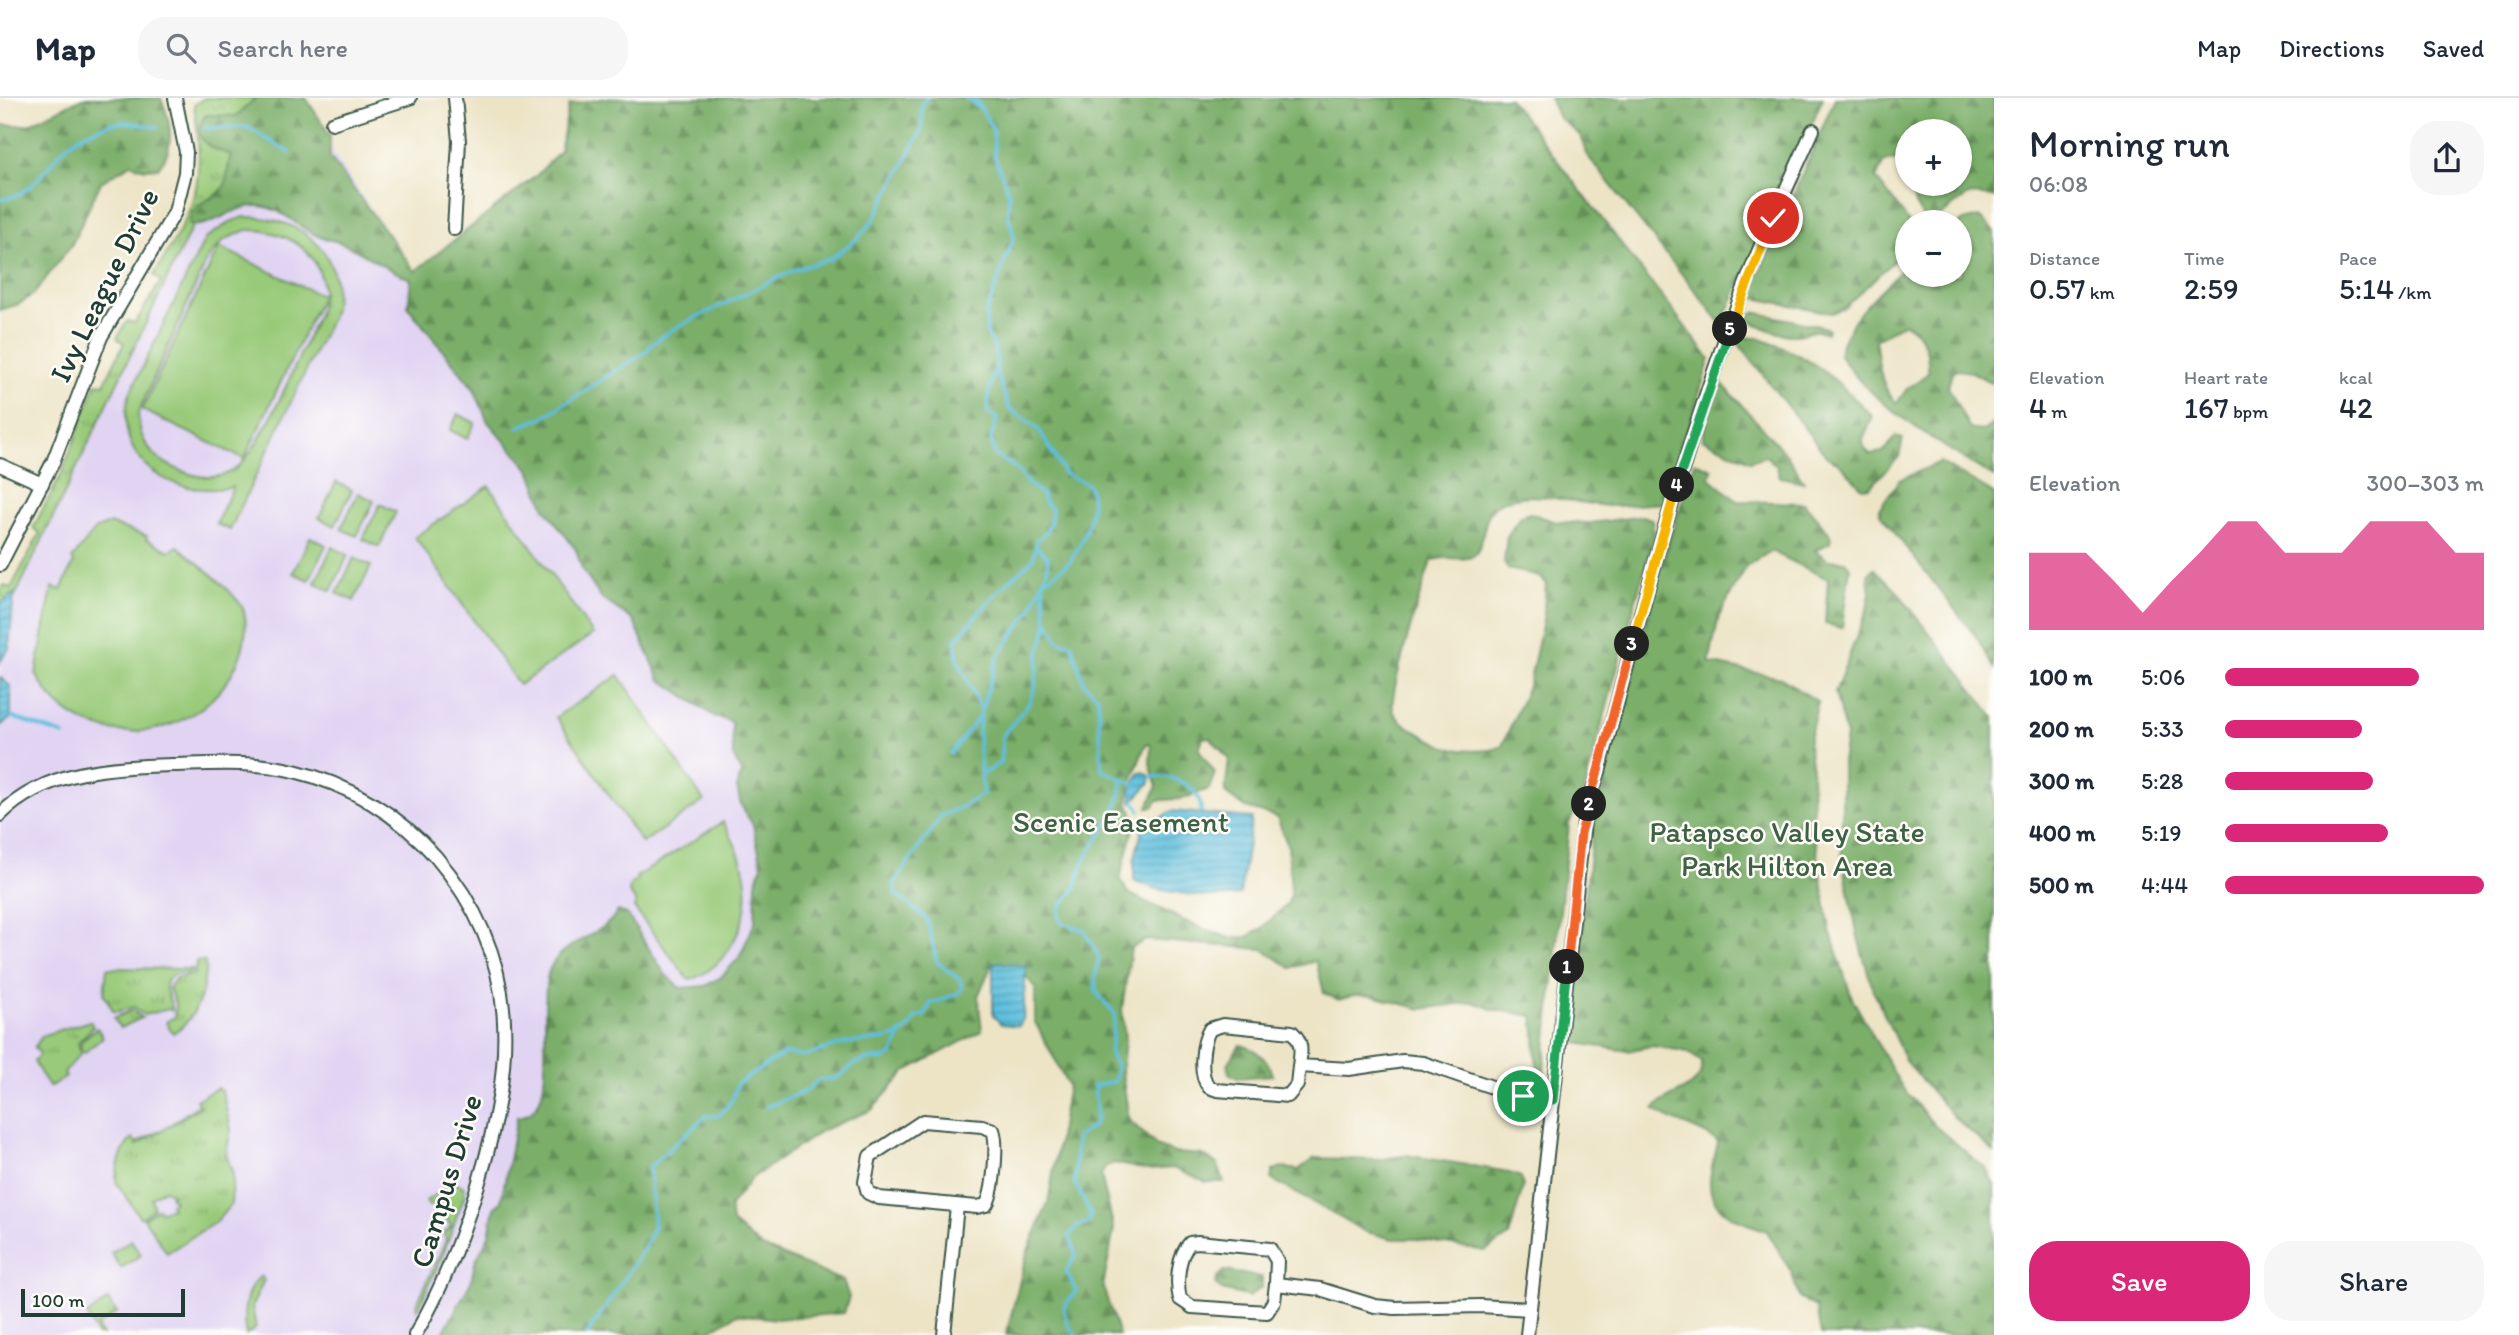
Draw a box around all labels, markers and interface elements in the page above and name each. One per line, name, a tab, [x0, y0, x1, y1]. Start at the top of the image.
search box	[138, 17, 628, 80]
text: Map	[35, 29, 96, 68]
icon: search	[162, 29, 200, 67]
text: Search here	[218, 32, 348, 64]
text: Map	[2197, 34, 2241, 63]
text: Directions	[2279, 34, 2385, 63]
text: Saved	[2423, 34, 2484, 63]
map controls	[1895, 119, 1972, 287]
button: +	[1895, 119, 1972, 196]
text: Morning run	[2029, 121, 2230, 167]
button: share	[2410, 121, 2484, 195]
text: 06:08	[2029, 170, 2088, 198]
street label: Ivy League Drive	[41, 182, 167, 388]
pin	[1743, 188, 1803, 248]
icon: check	[1754, 199, 1792, 237]
button: −	[1895, 210, 1972, 287]
text: Distance	[2029, 247, 2100, 270]
text: Time	[2184, 247, 2225, 270]
text: Pace	[2339, 247, 2377, 270]
text: 0.57	[2029, 270, 2086, 307]
text: 2:59	[2184, 270, 2239, 307]
text: 5:14	[2339, 270, 2394, 307]
text: km	[2086, 281, 2115, 304]
text: /km	[2394, 281, 2431, 304]
pin: 5	[1712, 312, 1748, 346]
text: 5	[1725, 317, 1734, 340]
text: Elevation	[2029, 366, 2105, 389]
text: Heart rate	[2184, 366, 2268, 389]
text: kcal	[2339, 366, 2373, 389]
text: 4	[2029, 389, 2047, 426]
text: 167	[2184, 389, 2229, 426]
text: 42	[2339, 389, 2373, 426]
text: m	[2047, 400, 2067, 423]
text: bpm	[2229, 400, 2268, 423]
pin: 4	[1660, 468, 1694, 502]
text: Elevation	[2029, 469, 2120, 497]
text: 300–303 m	[2367, 469, 2484, 497]
text: 4	[1671, 473, 1682, 496]
pin: 3	[1614, 626, 1650, 662]
text: 3	[1626, 632, 1637, 655]
text: 100 m	[2029, 663, 2093, 691]
text: 5:06	[2141, 663, 2185, 691]
text: 200 m	[2029, 715, 2094, 743]
text: 5:33	[2141, 715, 2184, 743]
text: 300 m	[2029, 767, 2094, 795]
text: 5:28	[2141, 767, 2183, 795]
pin: 2	[1572, 786, 1606, 822]
text: 2	[1584, 792, 1594, 815]
park label: Scenic Easement	[1013, 803, 1229, 840]
park label: Patapsco Valley State Park Hilton Area	[1649, 813, 1925, 884]
text: 400 m	[2029, 819, 2096, 847]
text: 5:19	[2141, 819, 2181, 847]
text: 500 m	[2029, 871, 2094, 899]
text: 4:44	[2141, 871, 2188, 899]
pin: 1	[1550, 950, 1584, 984]
text: 1	[1562, 955, 1571, 978]
pin	[1493, 1066, 1553, 1126]
icon: arrive	[1504, 1077, 1542, 1115]
street label: Campus Drive	[402, 1090, 490, 1272]
button: Save	[2029, 1241, 2250, 1321]
button: Share	[2264, 1241, 2484, 1321]
scale bar	[21, 1286, 186, 1318]
text: 100 m	[32, 1289, 84, 1312]

